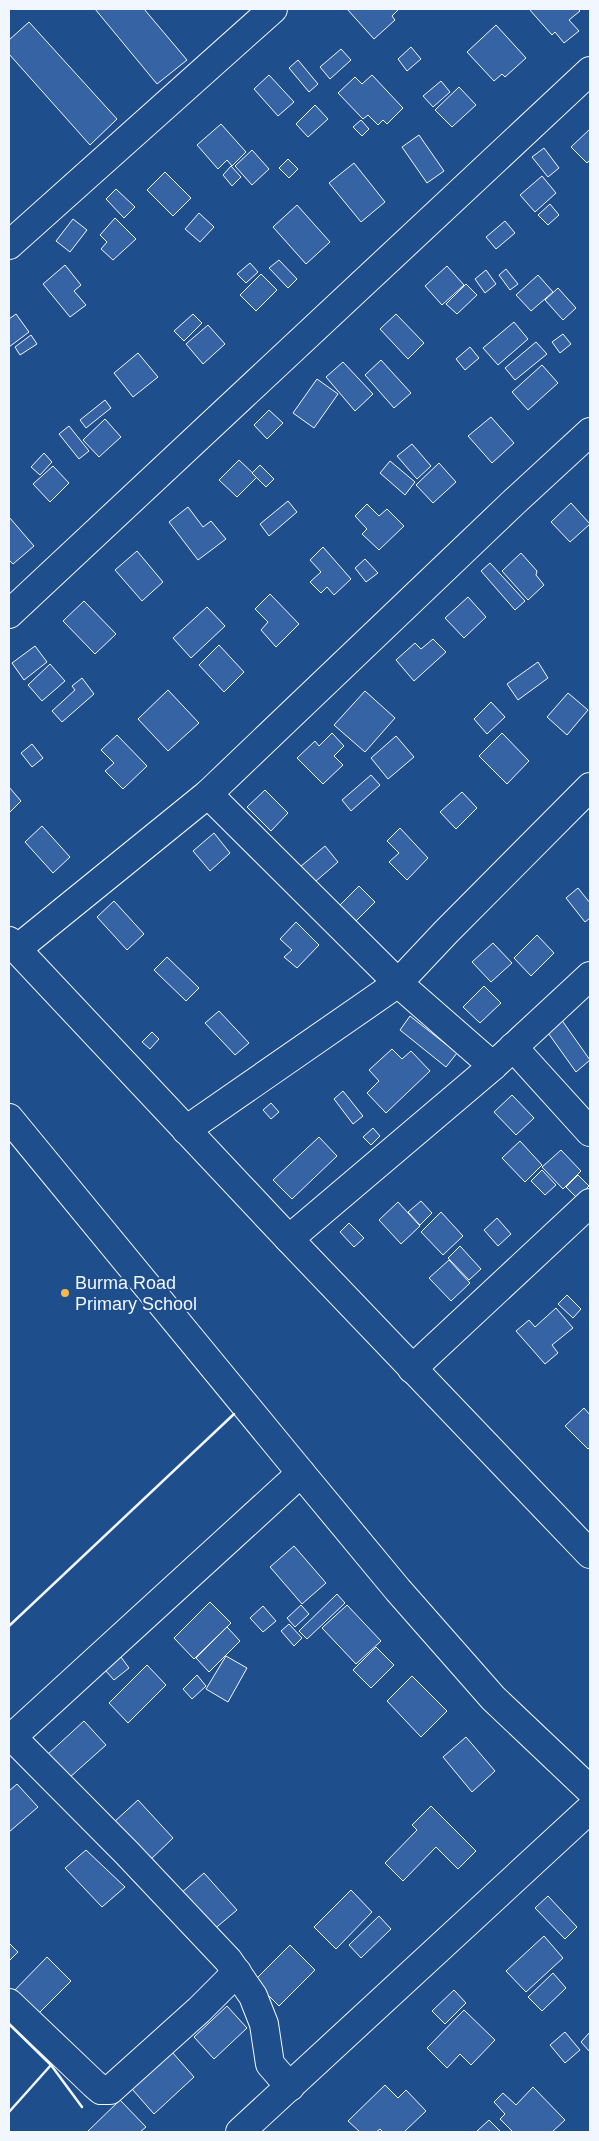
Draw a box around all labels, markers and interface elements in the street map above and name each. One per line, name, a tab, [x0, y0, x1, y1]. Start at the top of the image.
place label: Burma Road Primary School	[75, 1273, 197, 1314]
marker: Burma Road Primary School	[59, 1287, 71, 1299]

